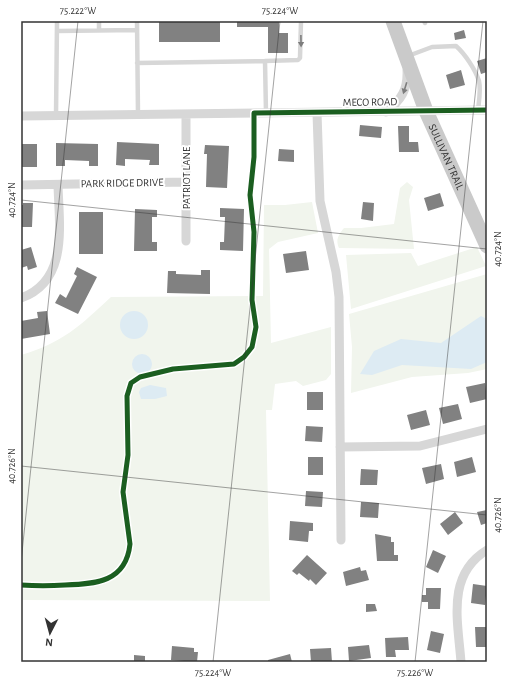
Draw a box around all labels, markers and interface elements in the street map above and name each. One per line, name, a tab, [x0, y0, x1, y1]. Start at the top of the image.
text: 75.222°W	[60, 6, 96, 16]
text: 75.224°W	[262, 6, 298, 16]
one-way arrow	[298, 35, 304, 48]
one-way arrow	[402, 82, 408, 94]
street label: MECO ROAD	[343, 96, 397, 108]
street label: SULLIVAN TRAIL	[427, 122, 466, 192]
street label: PATRIOT LANE	[181, 146, 192, 209]
street label: PARK RIDGE DRIVE	[80, 177, 164, 189]
text: 40.724°N	[7, 182, 17, 218]
text: 40.724°N	[493, 231, 503, 267]
text: 40.726°N	[7, 448, 17, 484]
text: 40.726°N	[493, 497, 503, 533]
north arrow	[30, 613, 70, 653]
text: N	[45, 637, 53, 648]
text: 75.224°W	[195, 668, 231, 678]
text: 75.226°W	[397, 668, 433, 678]

